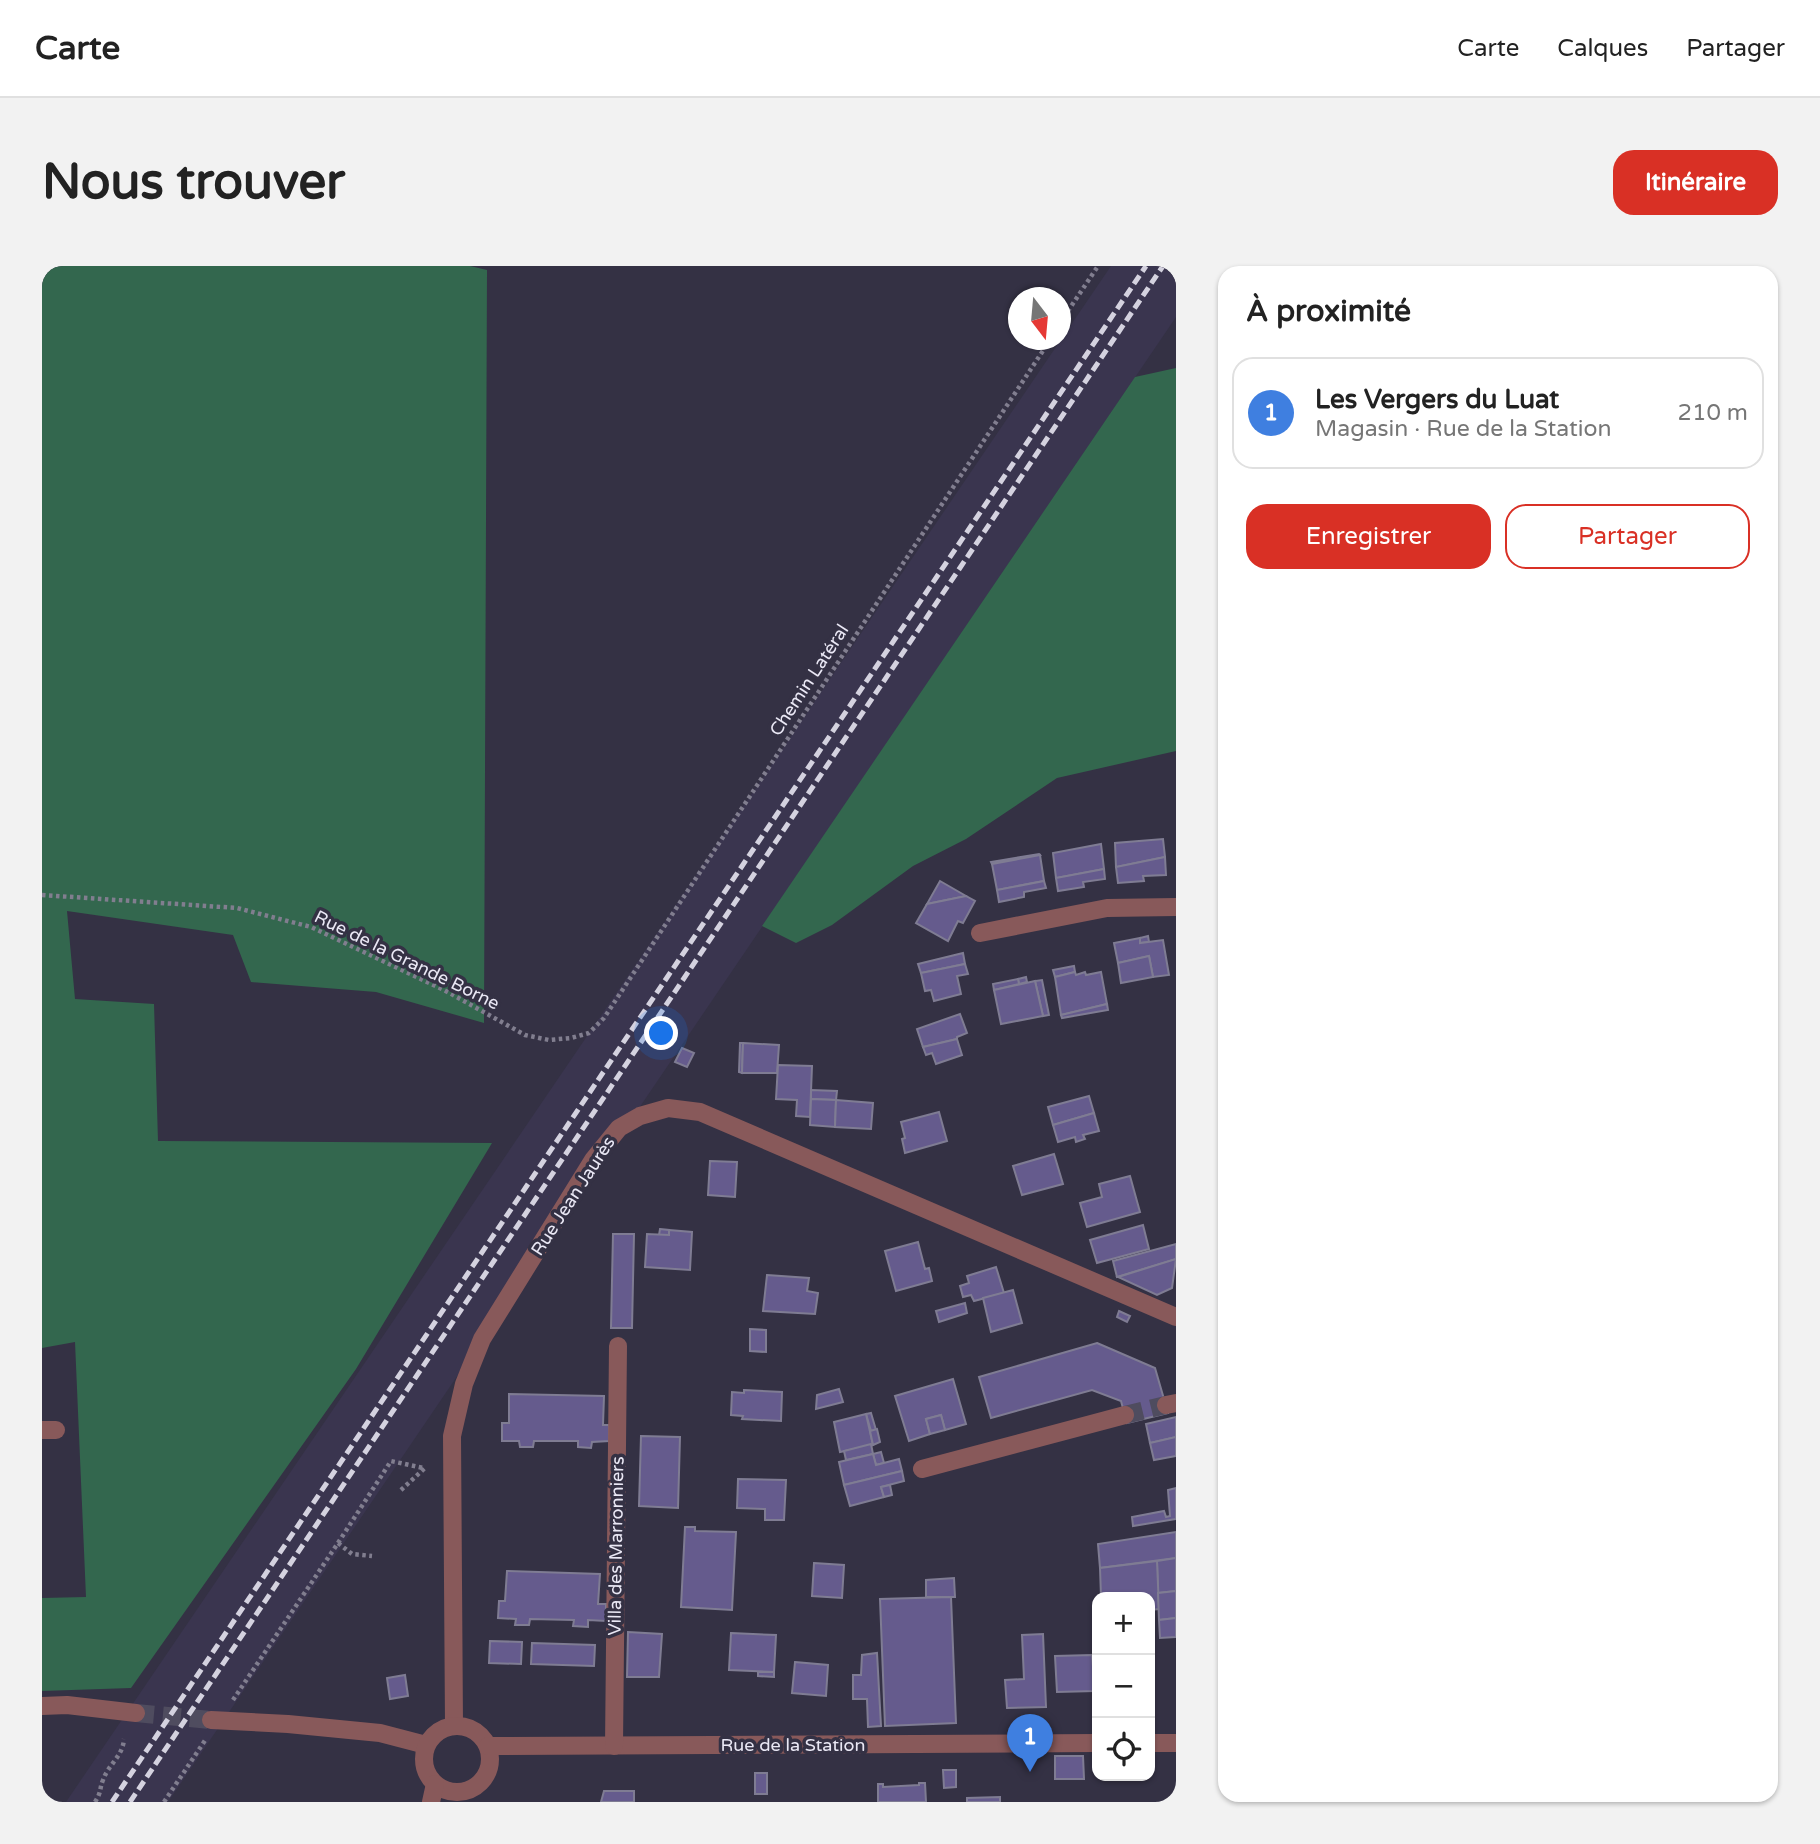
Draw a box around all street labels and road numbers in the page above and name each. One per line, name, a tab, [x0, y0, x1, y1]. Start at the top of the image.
street label: Chemin Latéral	[765, 620, 853, 740]
street label: Rue de la Grande Borne	[311, 906, 503, 1014]
street label: Rue Jean Jaurès	[526, 1132, 620, 1260]
street label: Villa des Marronniers	[603, 1456, 629, 1636]
street label: Rue de la Station	[721, 1734, 865, 1756]

